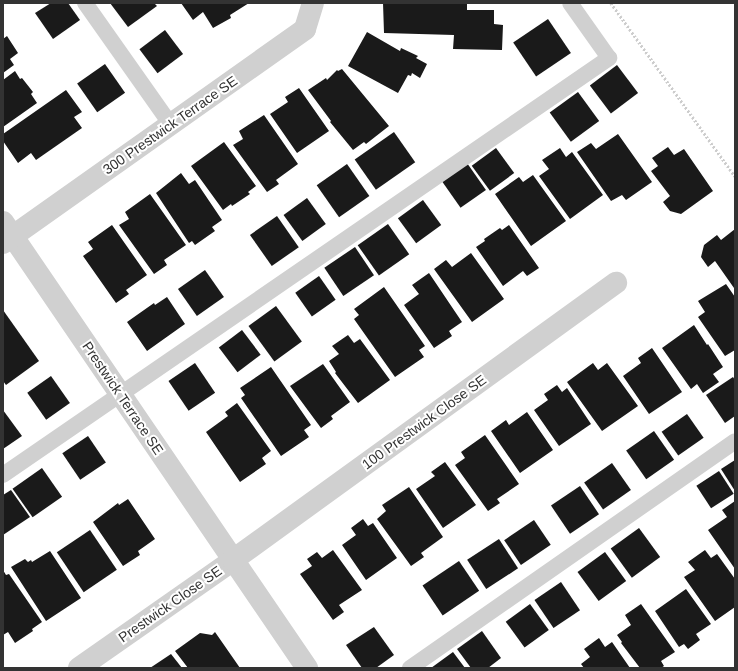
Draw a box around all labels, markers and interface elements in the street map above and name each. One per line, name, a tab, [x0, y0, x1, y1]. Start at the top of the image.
street label: 300 Prestwick Terrace SE	[100, 72, 240, 178]
street label: Prestwick Terrace SE	[79, 338, 167, 458]
street label: 100 Prestwick Close SE	[359, 371, 489, 473]
street label: Prestwick Close SE	[115, 562, 225, 646]

